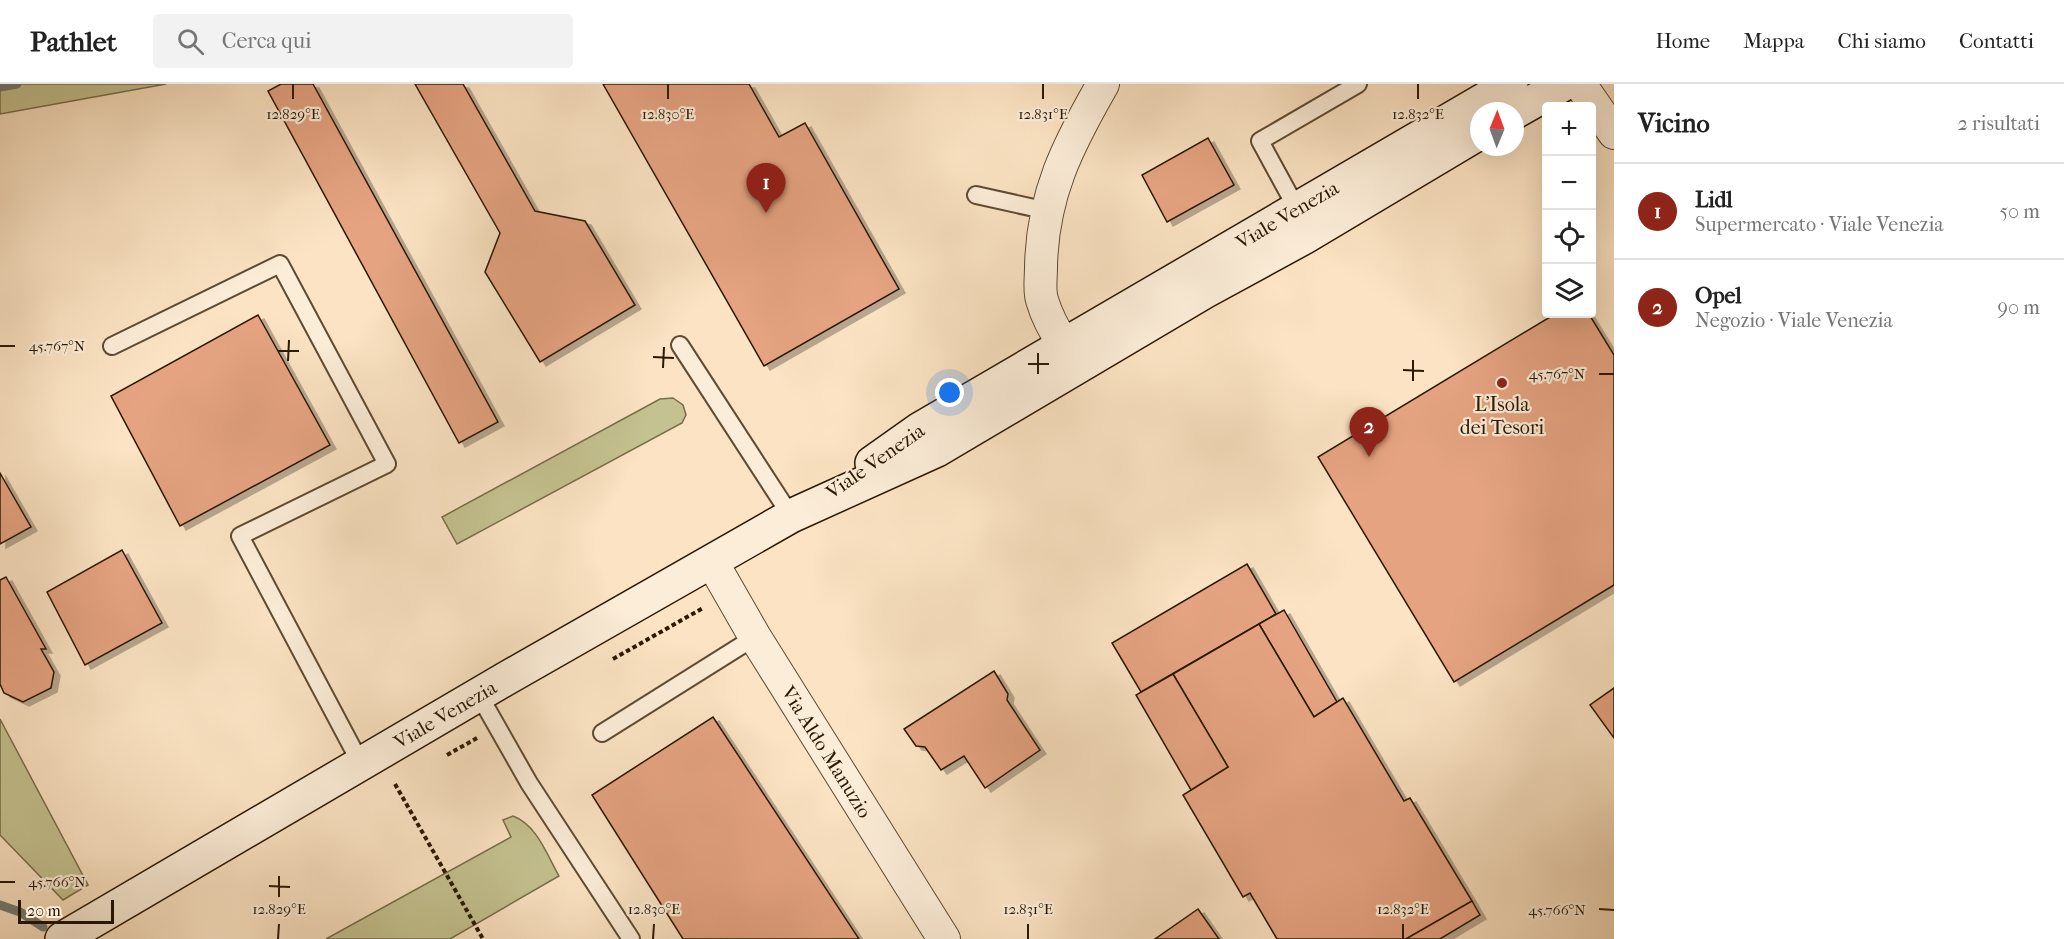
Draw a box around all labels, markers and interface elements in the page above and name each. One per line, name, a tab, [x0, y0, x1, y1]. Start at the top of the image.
search box	[153, 14, 573, 68]
text: Pathlet	[30, 25, 117, 58]
icon: search	[174, 25, 207, 58]
text: Cerca qui	[222, 28, 312, 54]
text: Home	[1656, 29, 1710, 53]
text: Mappa	[1743, 29, 1805, 53]
text: Chi siamo	[1838, 29, 1926, 53]
text: Contatti	[1959, 29, 2034, 53]
north arrow	[1470, 102, 1524, 156]
map controls	[1542, 102, 1596, 318]
button: +	[1542, 102, 1596, 156]
text: 12.829°E	[266, 105, 320, 123]
text: 12.830°E	[642, 105, 694, 123]
text: 12.831°E	[1018, 105, 1068, 123]
text: 12.832°E	[1392, 105, 1444, 123]
text: Vicino	[1638, 108, 1710, 139]
text: 2 risultati	[1957, 112, 2040, 135]
button: −	[1542, 156, 1596, 210]
pin: 1	[746, 164, 786, 213]
street label: Viale Venezia	[1231, 176, 1344, 254]
text: Lidl	[1695, 187, 1733, 213]
text: 1	[1654, 200, 1661, 223]
text: 50 m	[1999, 200, 2040, 223]
button: locate	[1542, 210, 1596, 264]
text: Supermercato · Viale Venezia	[1695, 213, 1944, 236]
button: layers	[1542, 264, 1596, 318]
text: Opel	[1695, 283, 1742, 309]
text: 2	[1652, 296, 1663, 319]
text: 90 m	[1998, 296, 2040, 319]
text: Negozio · Viale Venezia	[1695, 309, 1893, 332]
text: 45.767°N	[29, 337, 86, 355]
text: 45.767°N	[1529, 365, 1586, 383]
marker: L'Isola dei Tesori	[1495, 376, 1509, 390]
your location	[935, 378, 964, 407]
place label: L'Isola dei Tesori	[1460, 393, 1544, 439]
pin: 2	[1350, 408, 1388, 457]
street label: Viale Venezia	[821, 419, 930, 504]
street label: Viale Venezia	[389, 675, 501, 754]
street label: Via Aldo Manuzio	[776, 681, 876, 822]
text: 45.766°N	[28, 873, 86, 891]
scale bar	[18, 897, 114, 924]
text: 12.829°E	[252, 900, 306, 918]
text: 12.830°E	[628, 900, 680, 918]
text: 12.831°E	[1003, 900, 1053, 918]
text: 12.832°E	[1377, 900, 1429, 918]
text: 20 m	[27, 901, 61, 920]
text: 45.766°N	[1528, 901, 1586, 919]

